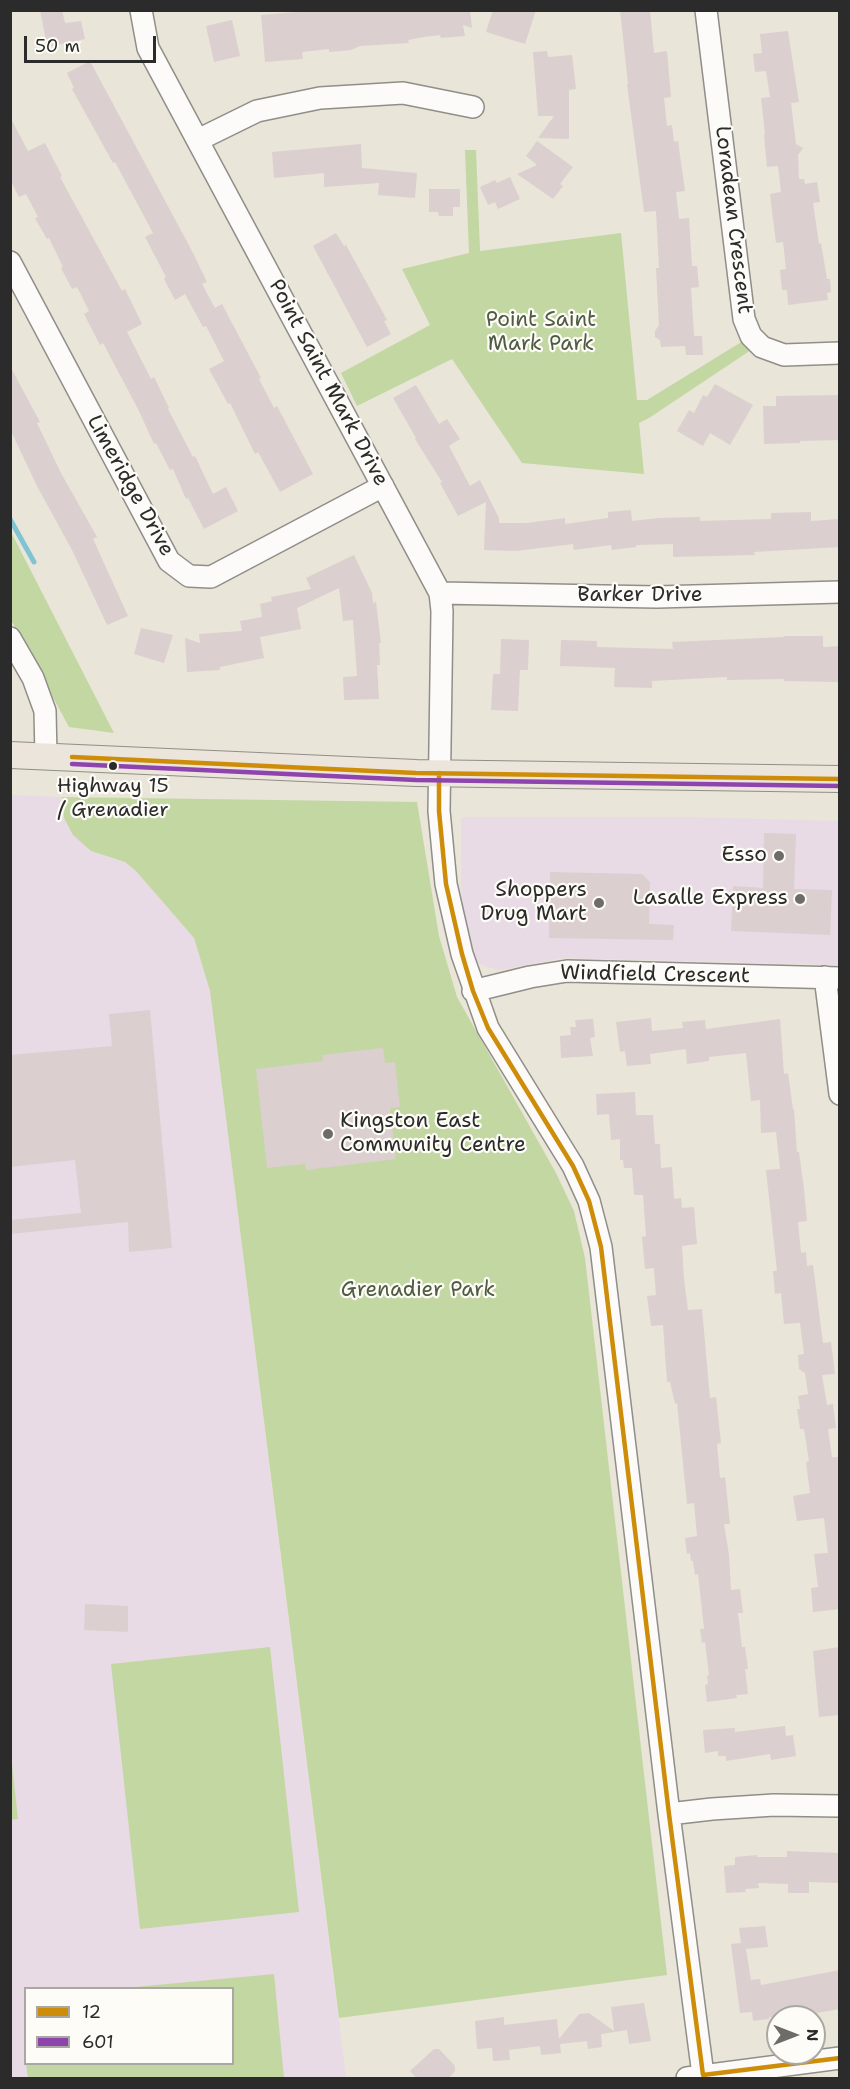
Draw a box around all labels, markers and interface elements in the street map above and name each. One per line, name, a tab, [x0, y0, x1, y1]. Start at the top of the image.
scale bar	[27, 24, 159, 62]
text: 50 m	[35, 34, 80, 58]
street label: Loradean Crescent	[709, 125, 757, 315]
street label: Point Saint Mark Drive	[263, 275, 393, 491]
park label: Point Saint Mark Park	[486, 308, 596, 358]
street label: Limeridge Drive	[81, 411, 179, 561]
street label: Barker Drive	[577, 583, 703, 609]
marker: Highway 15 / Grenadier	[107, 760, 119, 772]
place label: Highway 15 / Grenadier	[57, 775, 169, 822]
place label: Esso	[722, 843, 767, 869]
marker: Esso	[772, 849, 786, 863]
place label: Shoppers Drug Mart	[481, 878, 587, 928]
place label: Lasalle Express	[633, 886, 788, 912]
marker: Lasalle Express	[793, 892, 807, 906]
marker: Shoppers Drug Mart	[592, 896, 606, 910]
street label: Windfield Crescent	[560, 961, 750, 989]
place label: Kingston East Community Centre	[340, 1109, 526, 1159]
marker: Kingston East Community Centre	[321, 1127, 335, 1141]
park label: Grenadier Park	[341, 1278, 495, 1304]
legend	[24, 1987, 234, 2065]
text: 12	[82, 2000, 101, 2024]
north arrow	[766, 2005, 826, 2065]
text: N	[802, 2029, 823, 2041]
text: 601	[82, 2030, 114, 2054]

